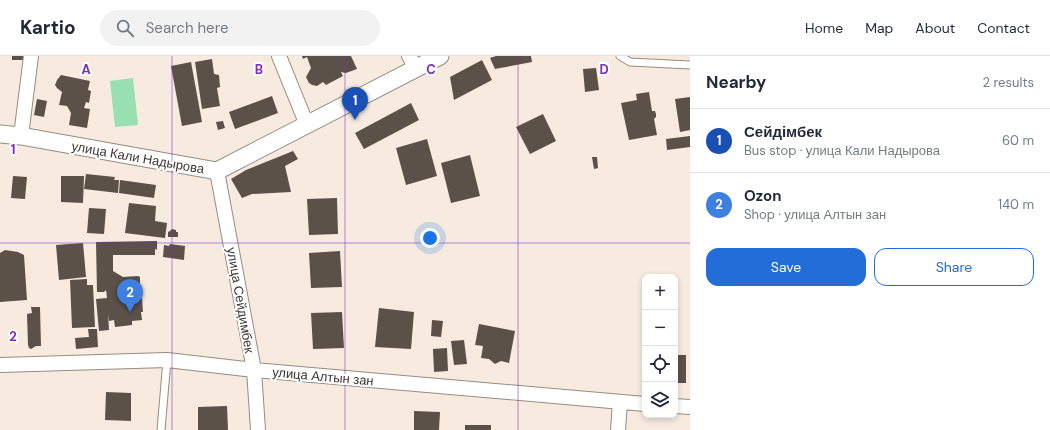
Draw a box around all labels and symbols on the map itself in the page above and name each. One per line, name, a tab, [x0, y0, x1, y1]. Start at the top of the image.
text: A	[81, 61, 91, 78]
text: B	[255, 61, 263, 78]
text: C	[426, 61, 436, 78]
text: D	[599, 61, 609, 78]
pin: 1	[342, 87, 368, 120]
street label: улица Кали Надырова	[70, 137, 206, 178]
text: 1	[11, 141, 15, 158]
your location	[420, 228, 440, 248]
street label: улица Сейдимбек	[223, 246, 258, 355]
pin: 2	[117, 279, 143, 312]
text: 2	[9, 328, 17, 345]
street label: улица Алтын зан	[272, 364, 374, 389]

